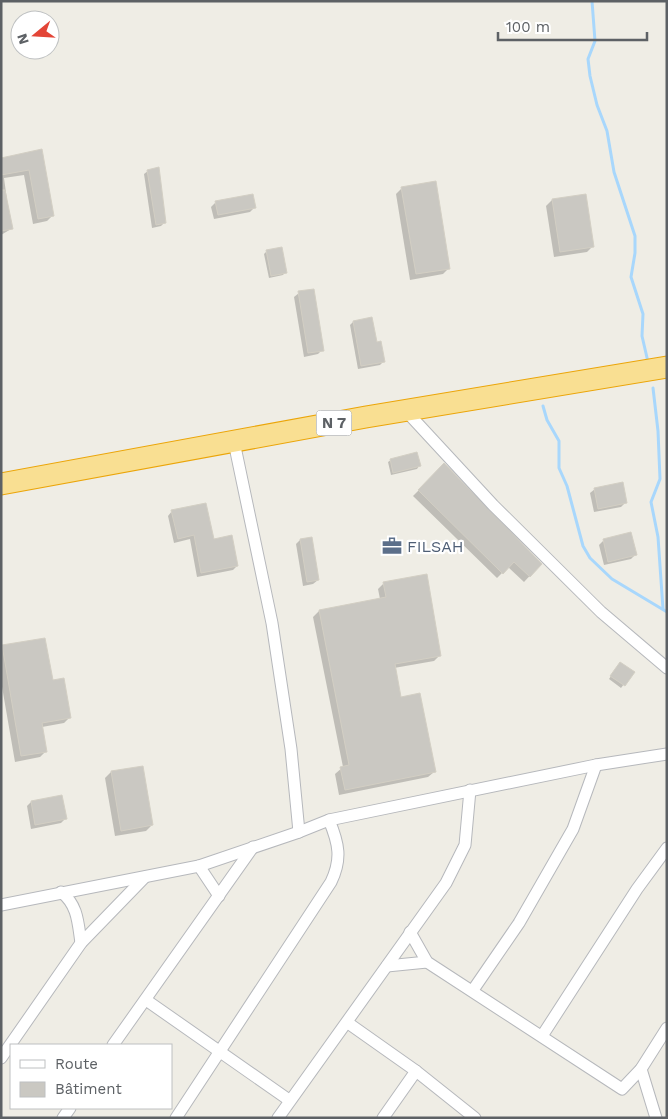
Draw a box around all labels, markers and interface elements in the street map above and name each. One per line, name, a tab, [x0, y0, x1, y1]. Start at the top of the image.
north arrow	[10, 10, 60, 60]
scale bar	[498, 10, 647, 42]
text: 100 m	[506, 18, 550, 36]
text: N	[13, 32, 32, 46]
road number: N 7	[316, 410, 352, 436]
office icon: FILSAH	[381, 535, 403, 557]
place label: FILSAH	[407, 537, 463, 556]
legend	[10, 1044, 172, 1109]
text: Route	[55, 1055, 98, 1073]
text: Bâtiment	[55, 1080, 122, 1098]

